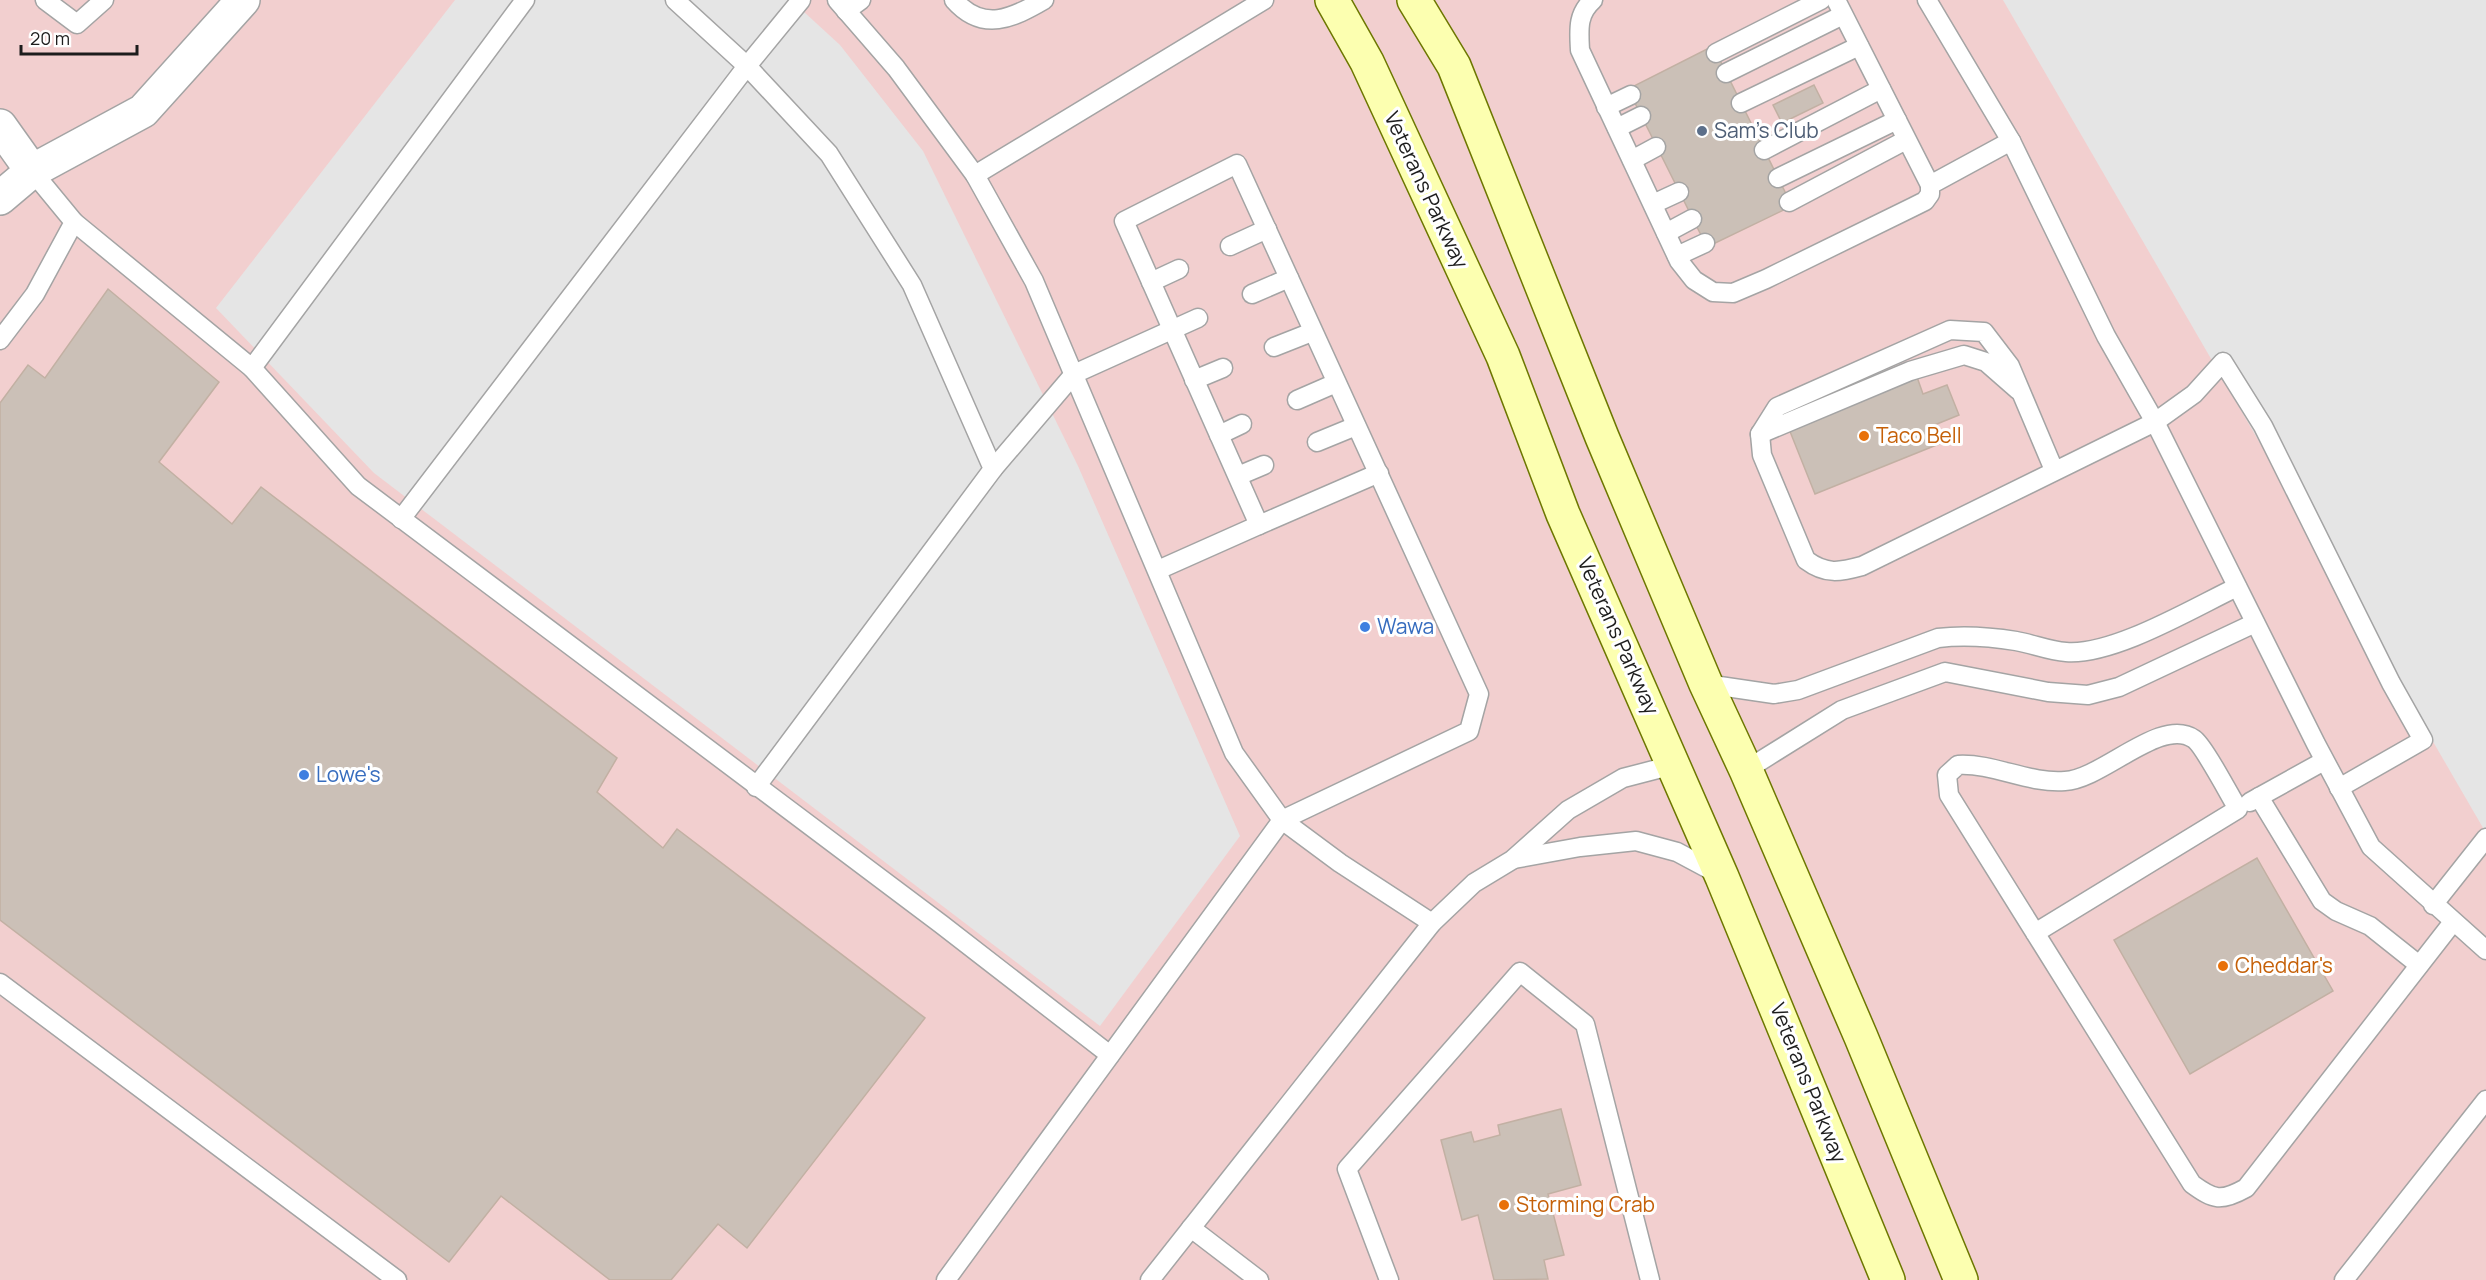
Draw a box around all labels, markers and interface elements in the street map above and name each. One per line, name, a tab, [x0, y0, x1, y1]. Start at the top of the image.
scale bar	[21, 18, 136, 56]
text: 20 m	[30, 26, 70, 50]
street label: Veterans Parkway	[1378, 107, 1476, 272]
place label: Sam's Club	[1714, 116, 1819, 144]
marker: Sam's Club	[1695, 124, 1709, 138]
place label: Taco Bell	[1876, 421, 1962, 449]
marker: Taco Bell	[1857, 429, 1871, 443]
street label: Veterans Parkway	[1572, 552, 1666, 719]
place label: Wawa	[1377, 612, 1434, 640]
marker: Wawa	[1358, 620, 1372, 634]
place label: Lowe's	[316, 760, 381, 788]
marker: Lowe's	[297, 768, 311, 782]
place label: Cheddar's	[2235, 951, 2333, 979]
marker: Cheddar's	[2216, 959, 2230, 973]
street label: Veterans Parkway	[1764, 999, 1854, 1167]
place label: Storming Crab	[1516, 1190, 1655, 1218]
marker: Storming Crab	[1497, 1198, 1511, 1212]

